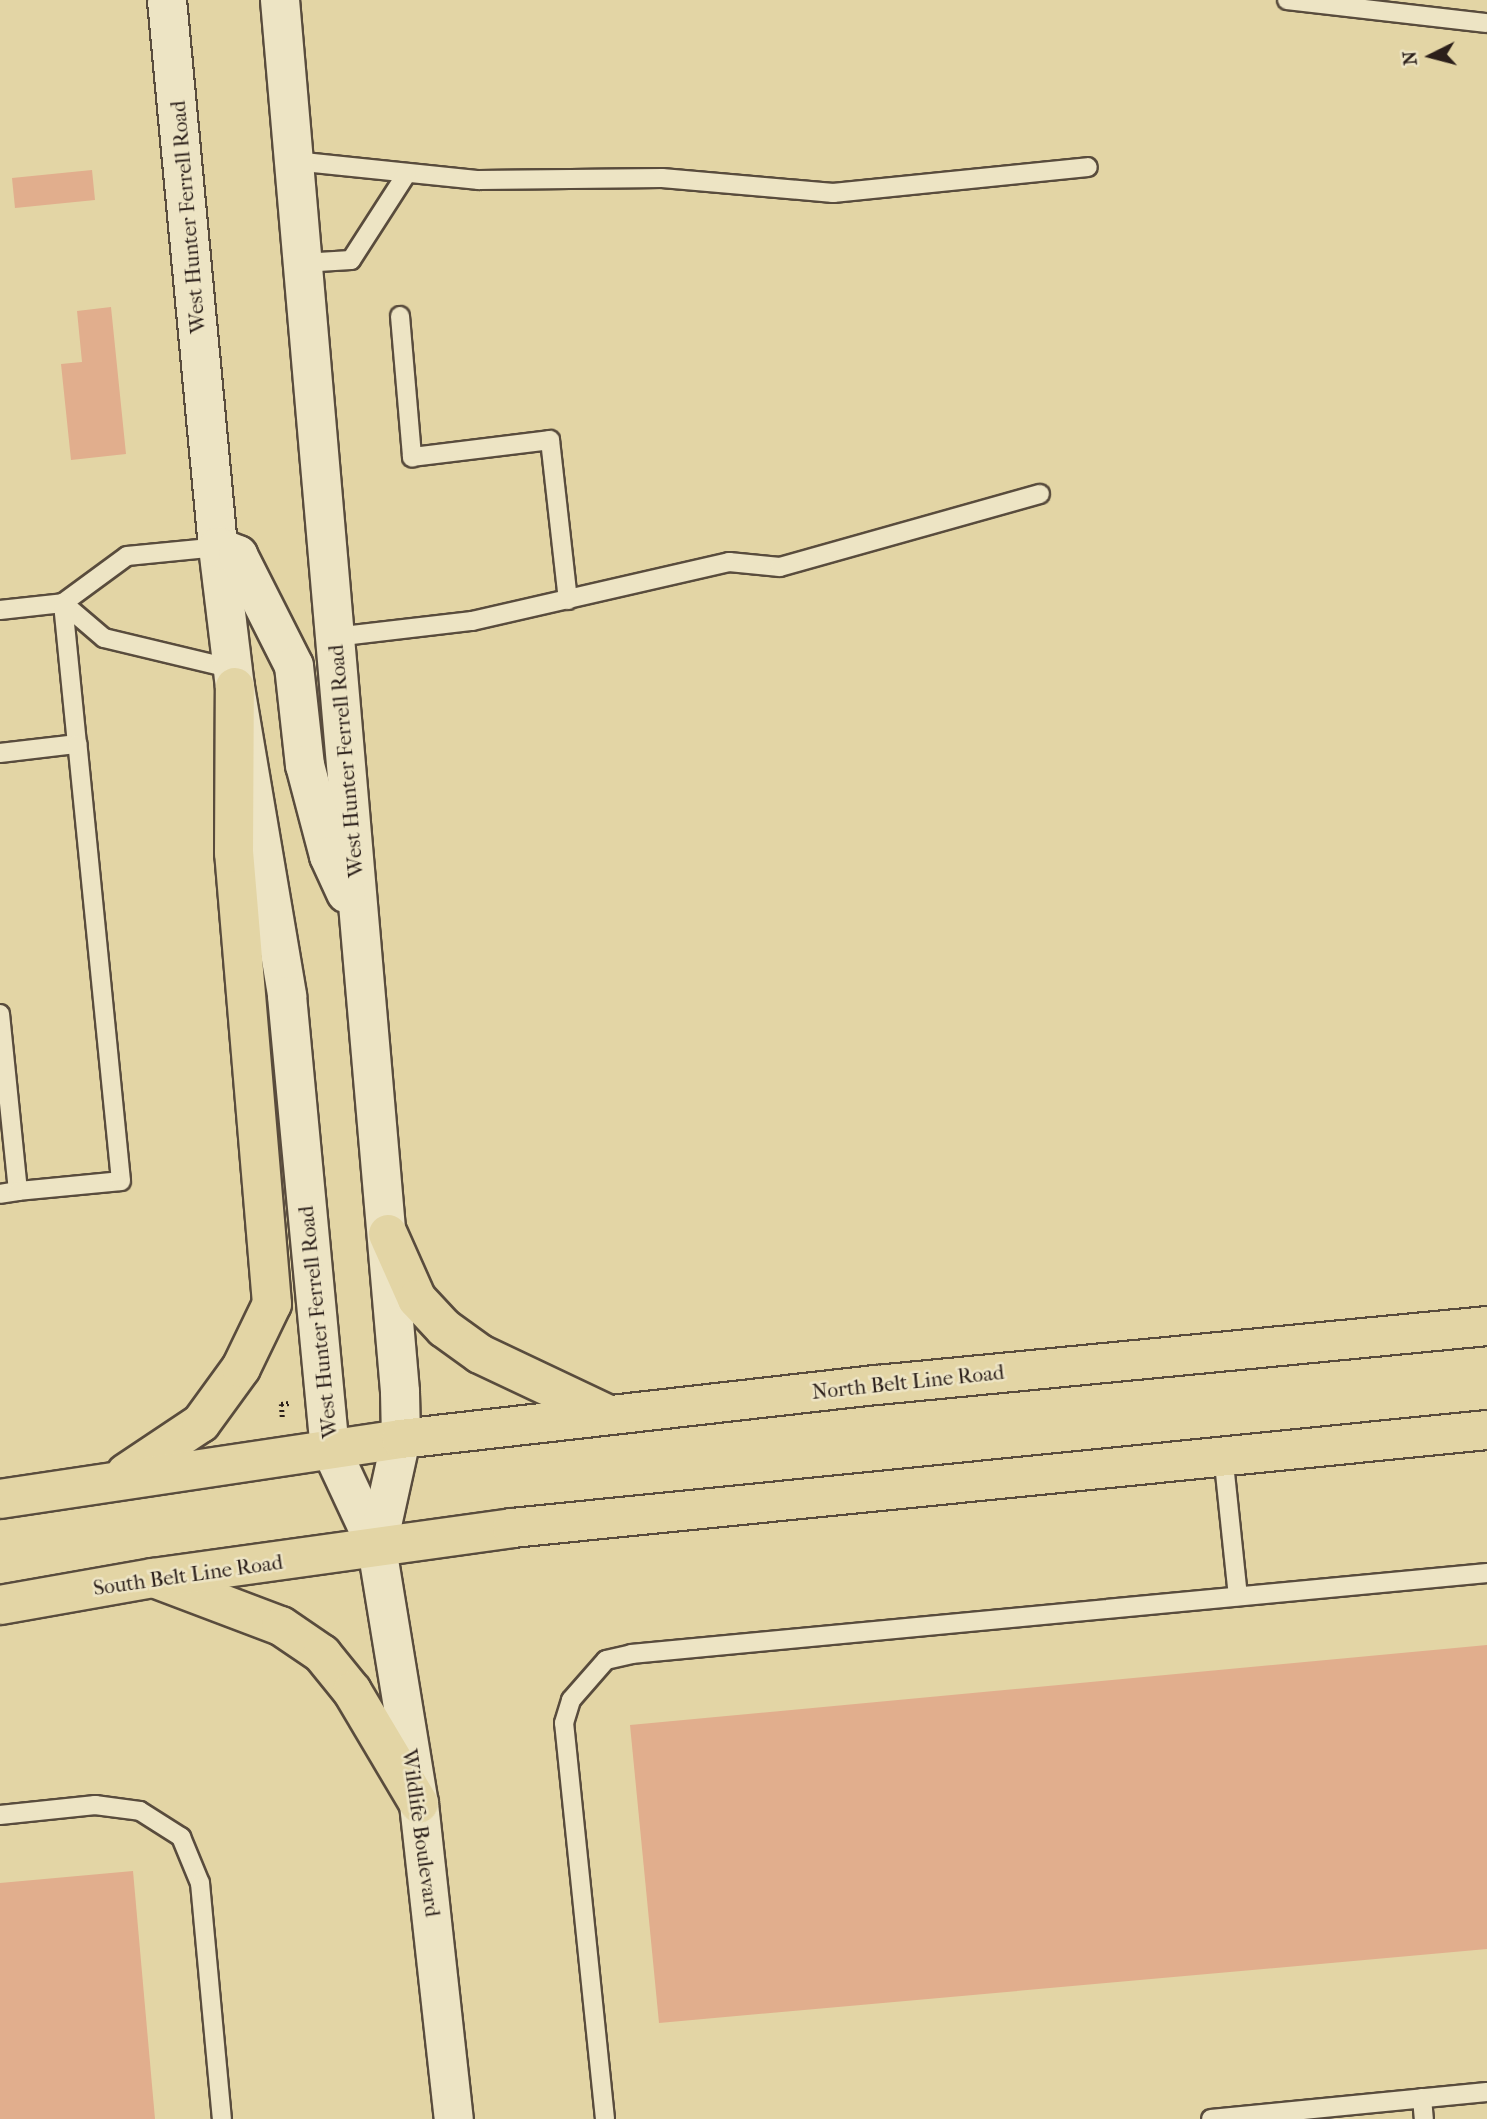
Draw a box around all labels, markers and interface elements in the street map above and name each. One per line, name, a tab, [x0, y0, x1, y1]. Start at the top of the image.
north arrow	[1396, 21, 1466, 91]
text: N	[1398, 50, 1422, 67]
street label: West Hunter Ferrell Road	[165, 100, 211, 334]
street label: West Hunter Ferrell Road	[323, 644, 369, 878]
street label: West Hunter Ferrell Road	[293, 1205, 343, 1439]
street label: North Belt Line Road	[811, 1359, 1005, 1405]
street label: South Belt Line Road	[92, 1549, 284, 1601]
street label: Wildlife Boulevard	[397, 1747, 445, 1919]

